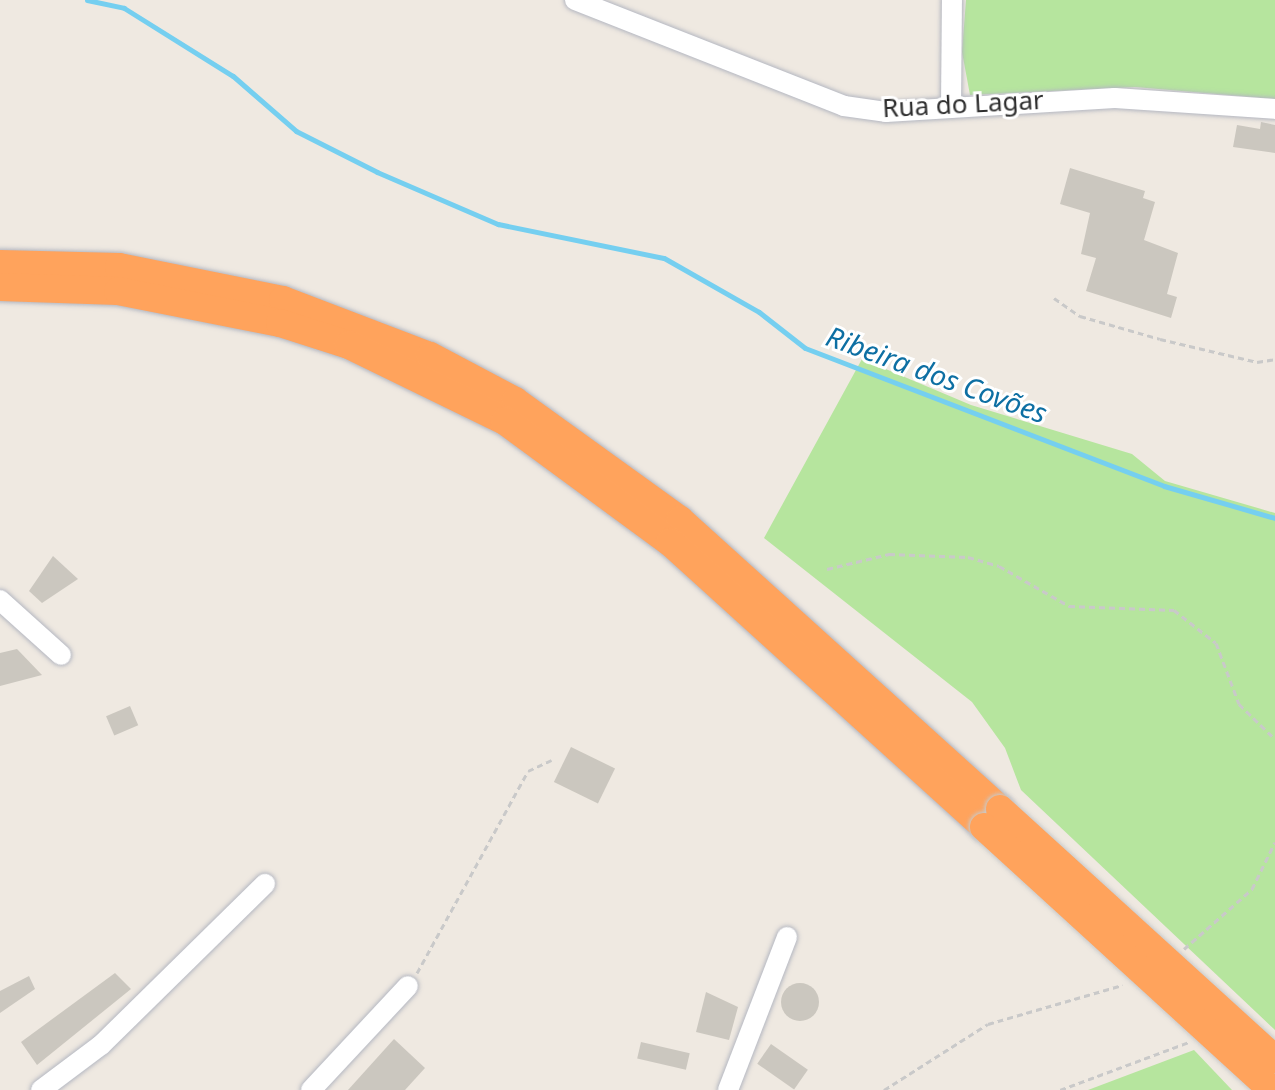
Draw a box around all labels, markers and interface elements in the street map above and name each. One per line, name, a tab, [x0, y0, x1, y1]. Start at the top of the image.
street label: Rua do Lagar	[881, 84, 1045, 124]
water label: Ribeira dos Covões	[822, 318, 1052, 430]

